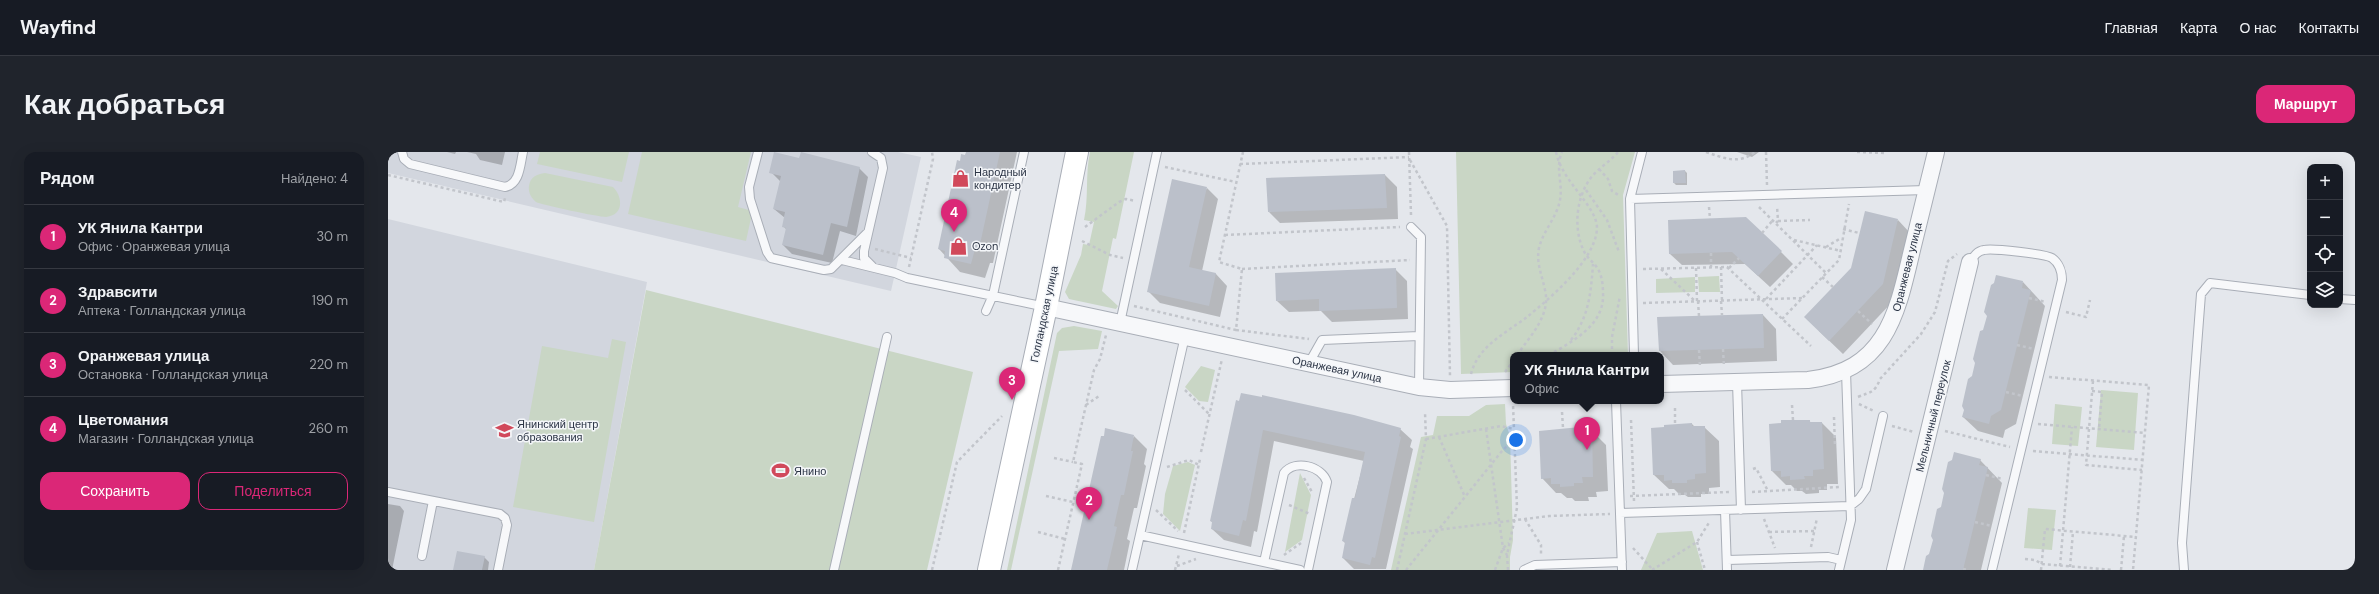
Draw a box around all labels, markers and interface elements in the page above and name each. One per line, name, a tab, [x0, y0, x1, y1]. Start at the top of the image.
text: Wayfind	[20, 15, 96, 40]
text: Главная	[2105, 19, 2158, 37]
text: Карта	[2180, 19, 2217, 37]
text: О нас	[2239, 19, 2277, 37]
text: Контакты	[2299, 19, 2359, 37]
button: Маршрут	[2256, 85, 2355, 123]
text: Как добраться	[24, 86, 225, 123]
map controls	[2307, 164, 2343, 308]
button: +	[2307, 164, 2343, 200]
place label: Народный кондитер	[974, 165, 1027, 192]
text: Рядом	[40, 167, 95, 189]
shop icon: Народный кондитер	[951, 168, 971, 188]
text: Найдено: 4	[281, 170, 348, 187]
pin: 4	[941, 199, 967, 232]
button: −	[2307, 200, 2343, 236]
text: УК Янила Кантри	[78, 218, 203, 238]
street label: Оранжевая улица	[1889, 220, 1925, 313]
text: 1	[51, 228, 55, 245]
text: 30 m	[316, 228, 348, 245]
shop icon: Ozon	[949, 236, 969, 256]
button: locate	[2307, 236, 2343, 272]
text: Офис · Оранжевая улица	[78, 238, 230, 255]
place label: Ozon	[972, 239, 998, 253]
street label: Голландская улица	[1027, 264, 1061, 364]
button: layers	[2307, 272, 2343, 308]
text: Здравсити	[78, 282, 157, 302]
text: 2	[49, 292, 57, 309]
text: 190 m	[312, 292, 348, 309]
text: Аптека · Голландская улица	[78, 302, 246, 319]
text: Оранжевая улица	[78, 346, 209, 366]
popup	[1510, 352, 1664, 404]
street label: Оранжевая улица	[1291, 353, 1384, 386]
text: 3	[49, 356, 57, 373]
text: 220 m	[309, 356, 348, 373]
street label: Мельничный переулок	[1912, 358, 1954, 474]
text: УК Янила Кантри	[1525, 360, 1649, 380]
text: Остановка · Голландская улица	[78, 366, 268, 383]
pin: 3	[999, 367, 1025, 400]
text: Офис	[1525, 380, 1559, 397]
text: Цветомания	[78, 410, 169, 430]
place label: Янинский центр образования	[517, 417, 598, 444]
pin: 1	[1574, 417, 1600, 450]
text: 4	[49, 420, 57, 437]
text: 260 m	[308, 420, 348, 437]
school or university icon: Янинский центр образования	[494, 420, 514, 440]
text: Магазин · Голландская улица	[78, 430, 254, 447]
your location	[1506, 430, 1526, 450]
sports icon: Янино	[771, 461, 791, 481]
place label: Янино	[794, 464, 826, 478]
button: Сохранить	[40, 472, 190, 510]
button: Поделиться	[198, 472, 348, 510]
pin: 2	[1076, 487, 1102, 520]

